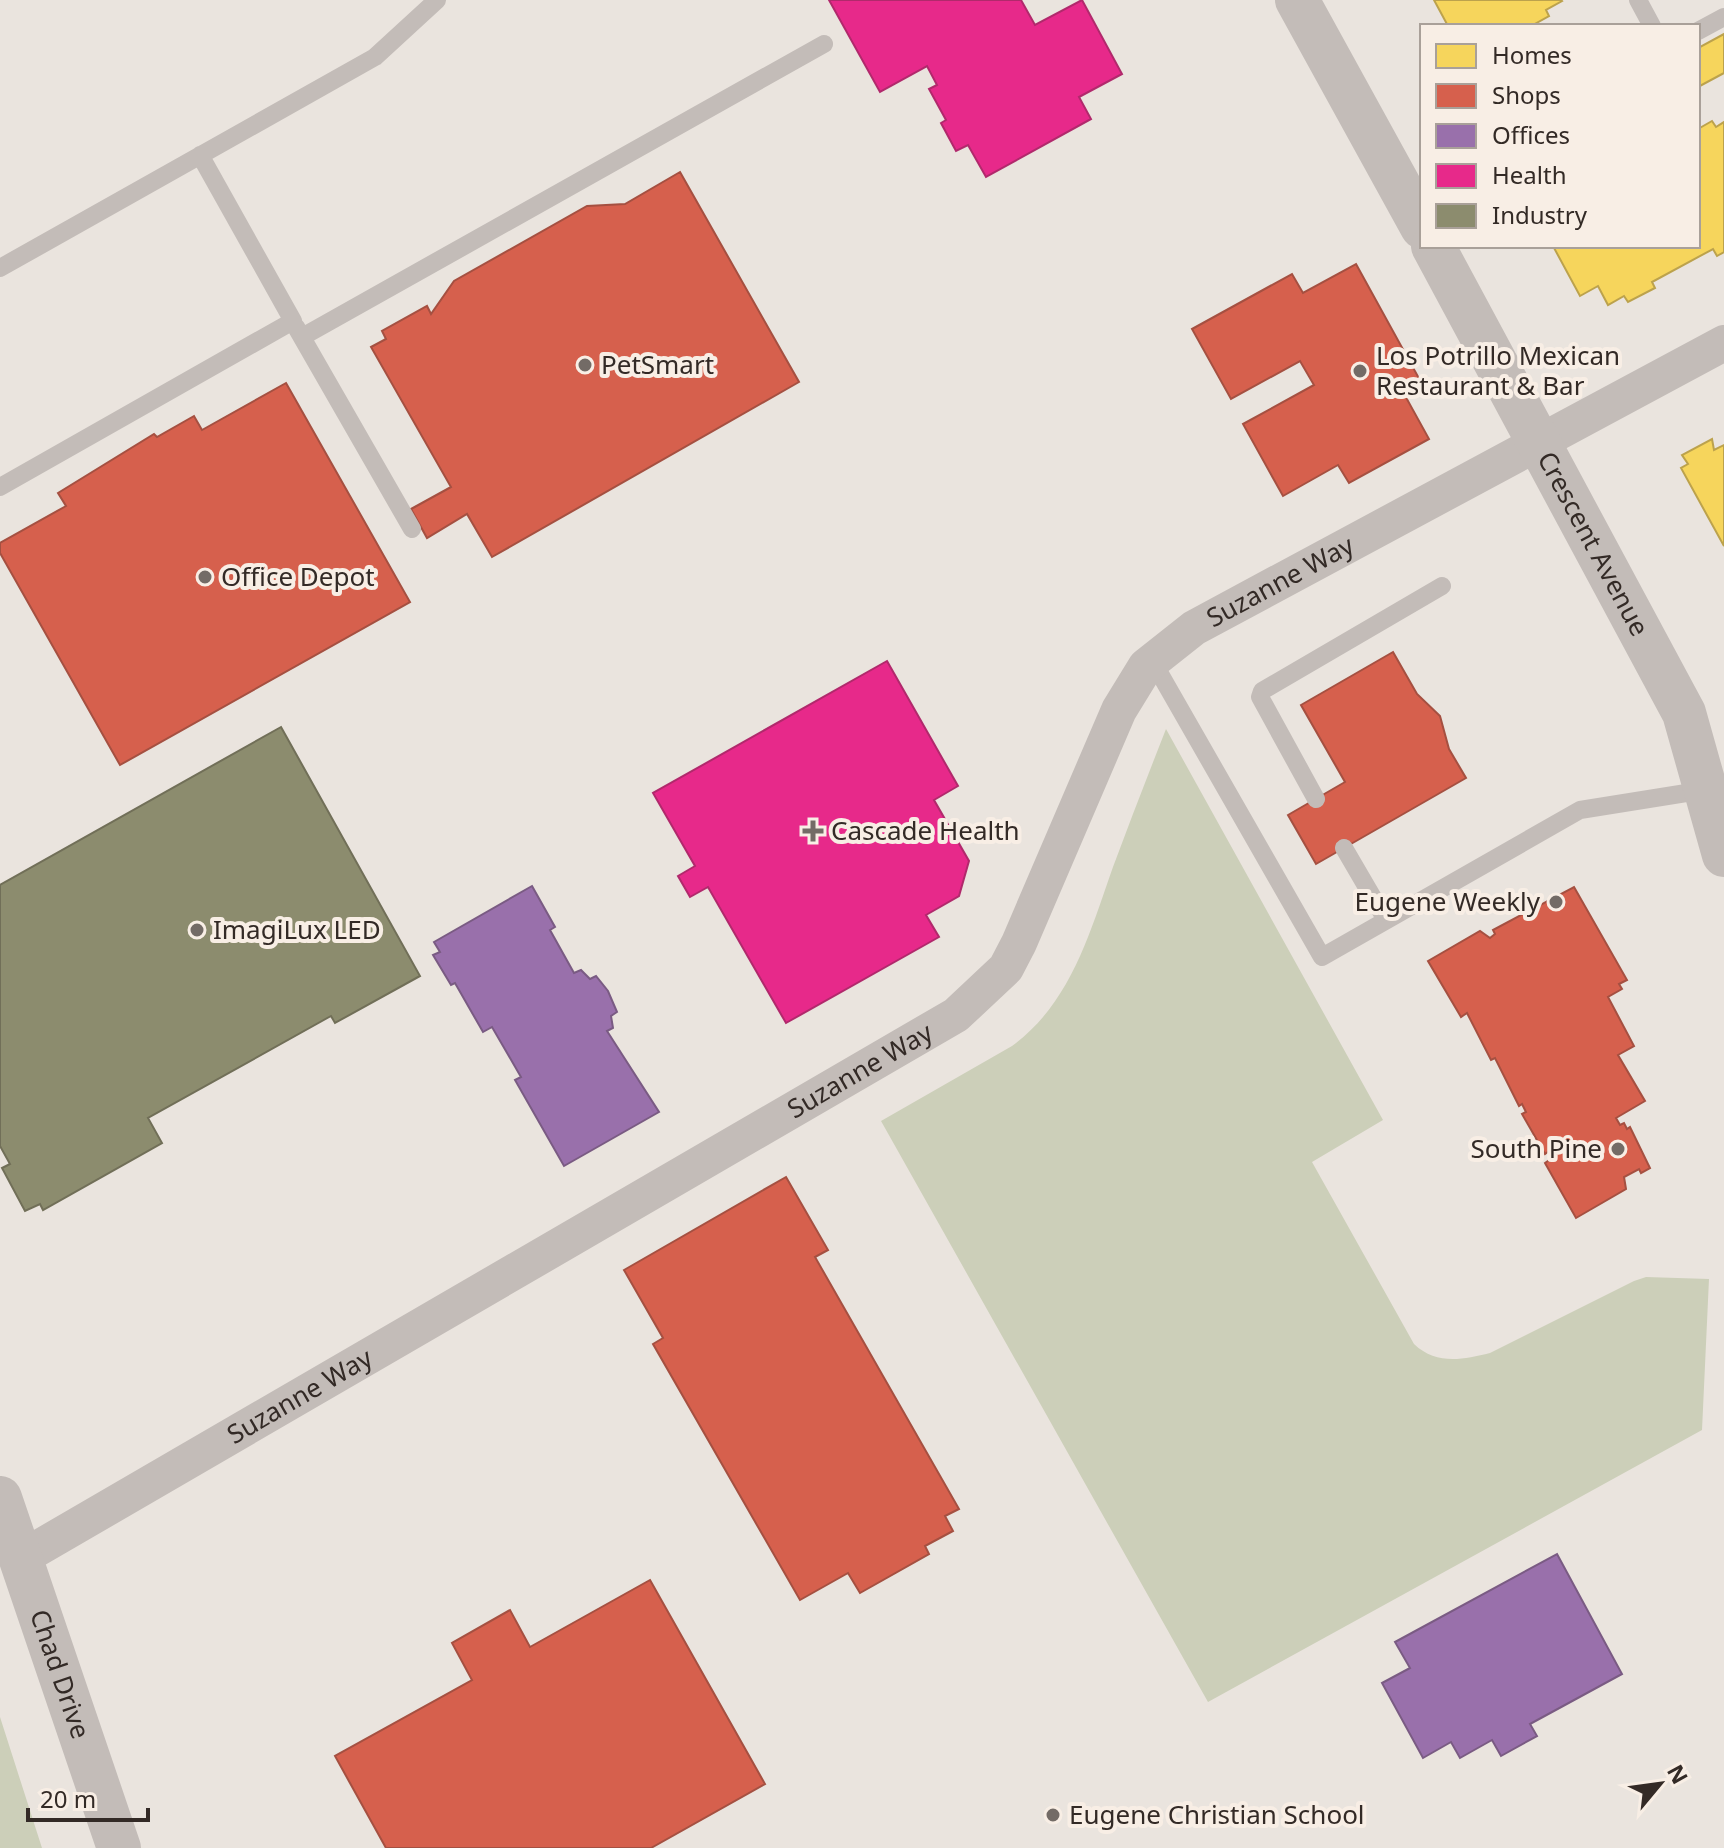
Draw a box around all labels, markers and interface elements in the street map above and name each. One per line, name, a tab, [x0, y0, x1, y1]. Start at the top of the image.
legend	[1420, 24, 1700, 248]
text: Homes	[1492, 38, 1572, 71]
text: Shops	[1492, 78, 1561, 111]
text: Offices	[1492, 118, 1570, 151]
text: Health	[1492, 158, 1566, 191]
text: Industry	[1492, 198, 1588, 231]
place label: Los Potrillo Mexican Restaurant & Bar	[1376, 337, 1620, 403]
place label: PetSmart	[601, 346, 714, 382]
marker: PetSmart	[576, 356, 594, 374]
marker: Los Potrillo Mexican Restaurant & Bar	[1351, 362, 1369, 380]
street label: Crescent Avenue	[1530, 445, 1658, 642]
street label: Suzanne Way	[1200, 526, 1360, 635]
place label: Office Depot	[221, 558, 375, 594]
marker: Office Depot	[196, 568, 214, 586]
place label: Cascade Health	[831, 812, 1020, 848]
marker: Cascade Health	[802, 820, 824, 842]
place label: Eugene Weekly	[1354, 883, 1541, 919]
marker: Eugene Weekly	[1547, 893, 1565, 911]
place label: ImagiLux LED	[213, 911, 381, 947]
marker: ImagiLux LED	[188, 921, 206, 939]
street label: Suzanne Way	[780, 1013, 939, 1126]
place label: South Pine	[1471, 1130, 1602, 1166]
marker: South Pine	[1609, 1140, 1627, 1158]
street label: Suzanne Way	[220, 1339, 379, 1452]
street label: Chad Drive	[22, 1604, 99, 1743]
north arrow	[1620, 1744, 1700, 1824]
text: N	[1661, 1759, 1696, 1789]
scale bar	[28, 1772, 148, 1822]
text: 20 m	[40, 1782, 96, 1815]
place label: Eugene Christian School	[1069, 1796, 1365, 1832]
marker: Eugene Christian School	[1044, 1806, 1062, 1824]

